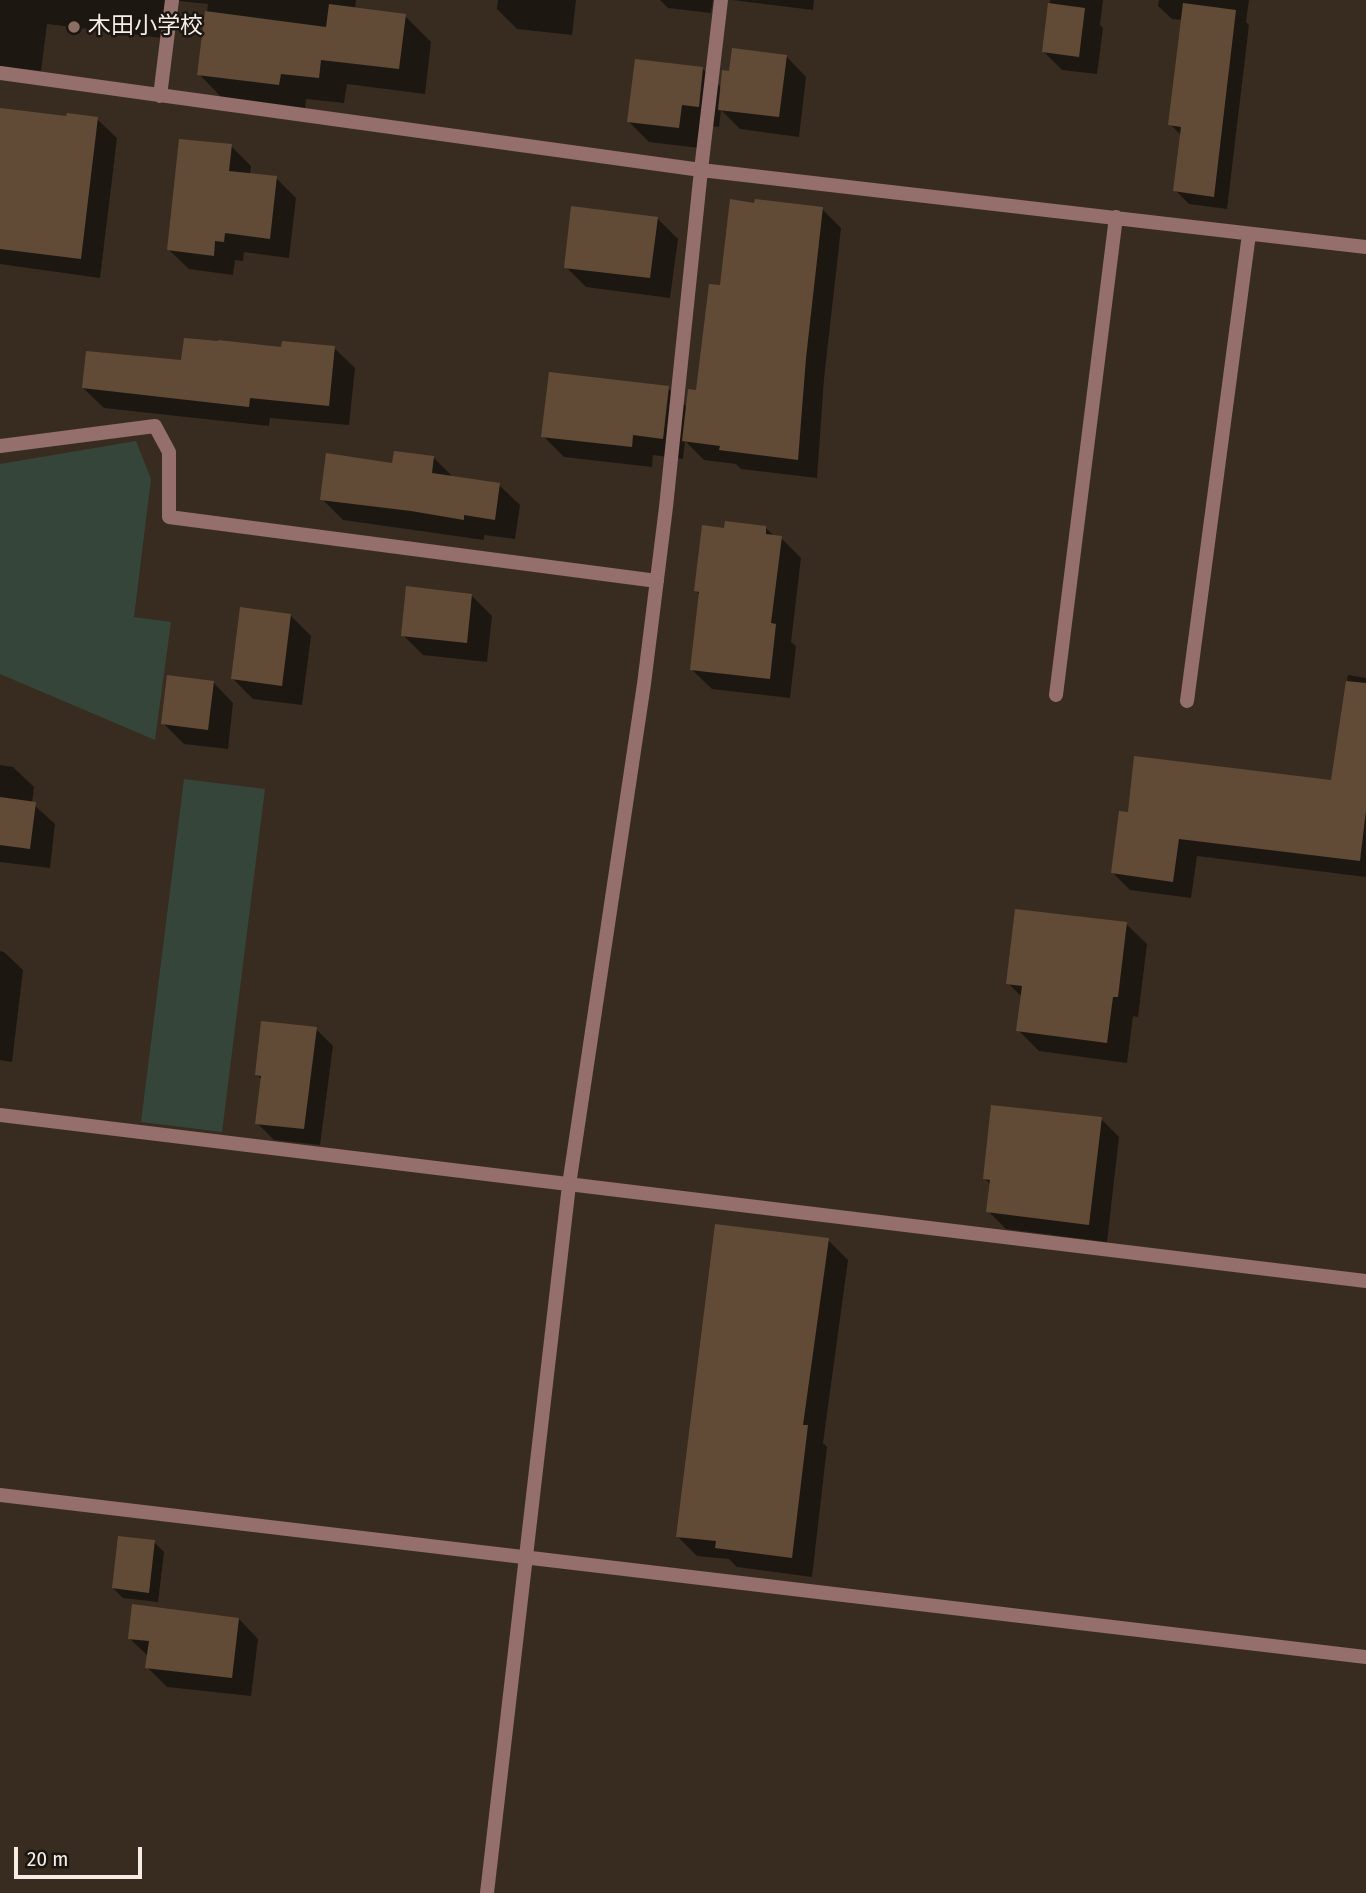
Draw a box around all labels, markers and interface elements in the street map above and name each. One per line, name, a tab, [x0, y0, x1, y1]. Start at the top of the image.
place label: 木田小学校	[88, 13, 203, 41]
marker: 木田小学校	[66, 19, 82, 35]
scale bar	[18, 1834, 145, 1878]
text: 20 m	[27, 1846, 68, 1872]

